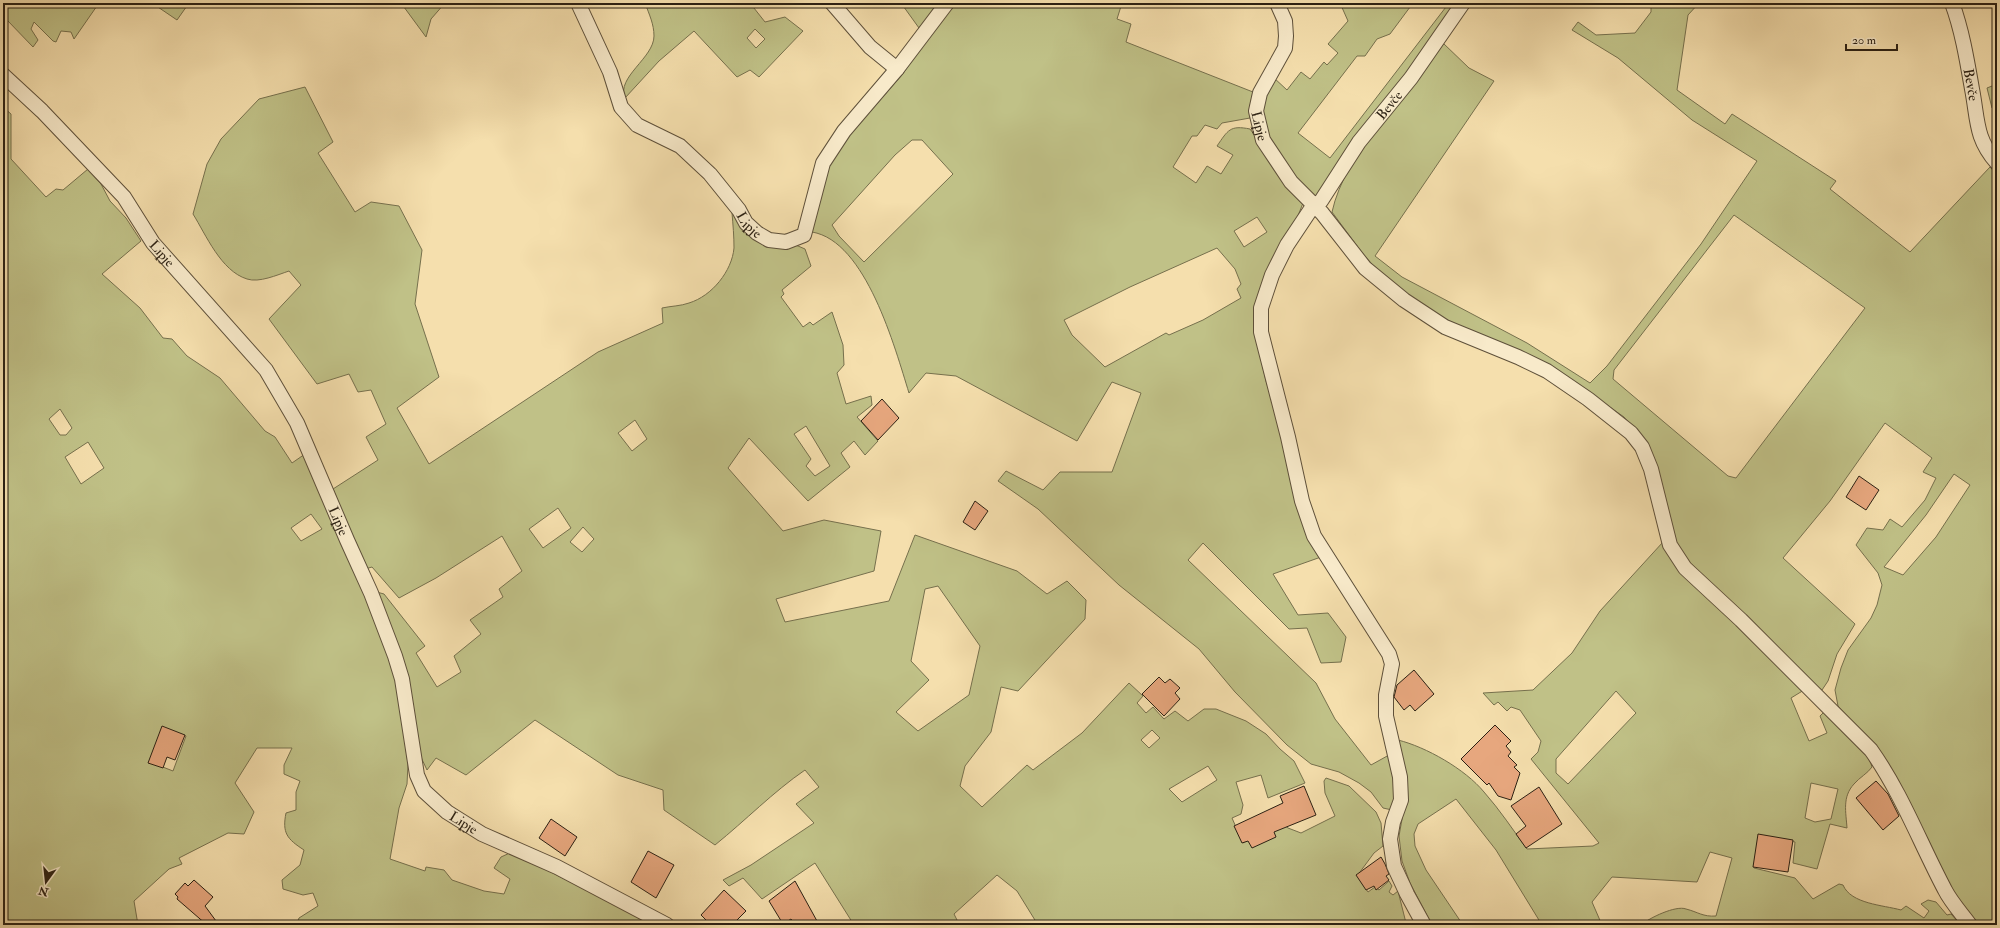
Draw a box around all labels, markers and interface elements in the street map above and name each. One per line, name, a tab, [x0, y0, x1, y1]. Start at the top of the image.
scale bar	[1846, 26, 1897, 52]
text: 20 m	[1852, 33, 1877, 48]
street label: Bevče	[1960, 67, 1982, 102]
street label: Bevče	[1373, 87, 1406, 123]
street label: Lipje	[1247, 109, 1271, 143]
street label: Lipje	[733, 209, 764, 243]
street label: Lipje	[145, 237, 178, 271]
street label: Lipje	[325, 504, 352, 538]
street label: Lipje	[446, 808, 481, 838]
north arrow	[26, 862, 66, 902]
text: N	[36, 883, 51, 899]

